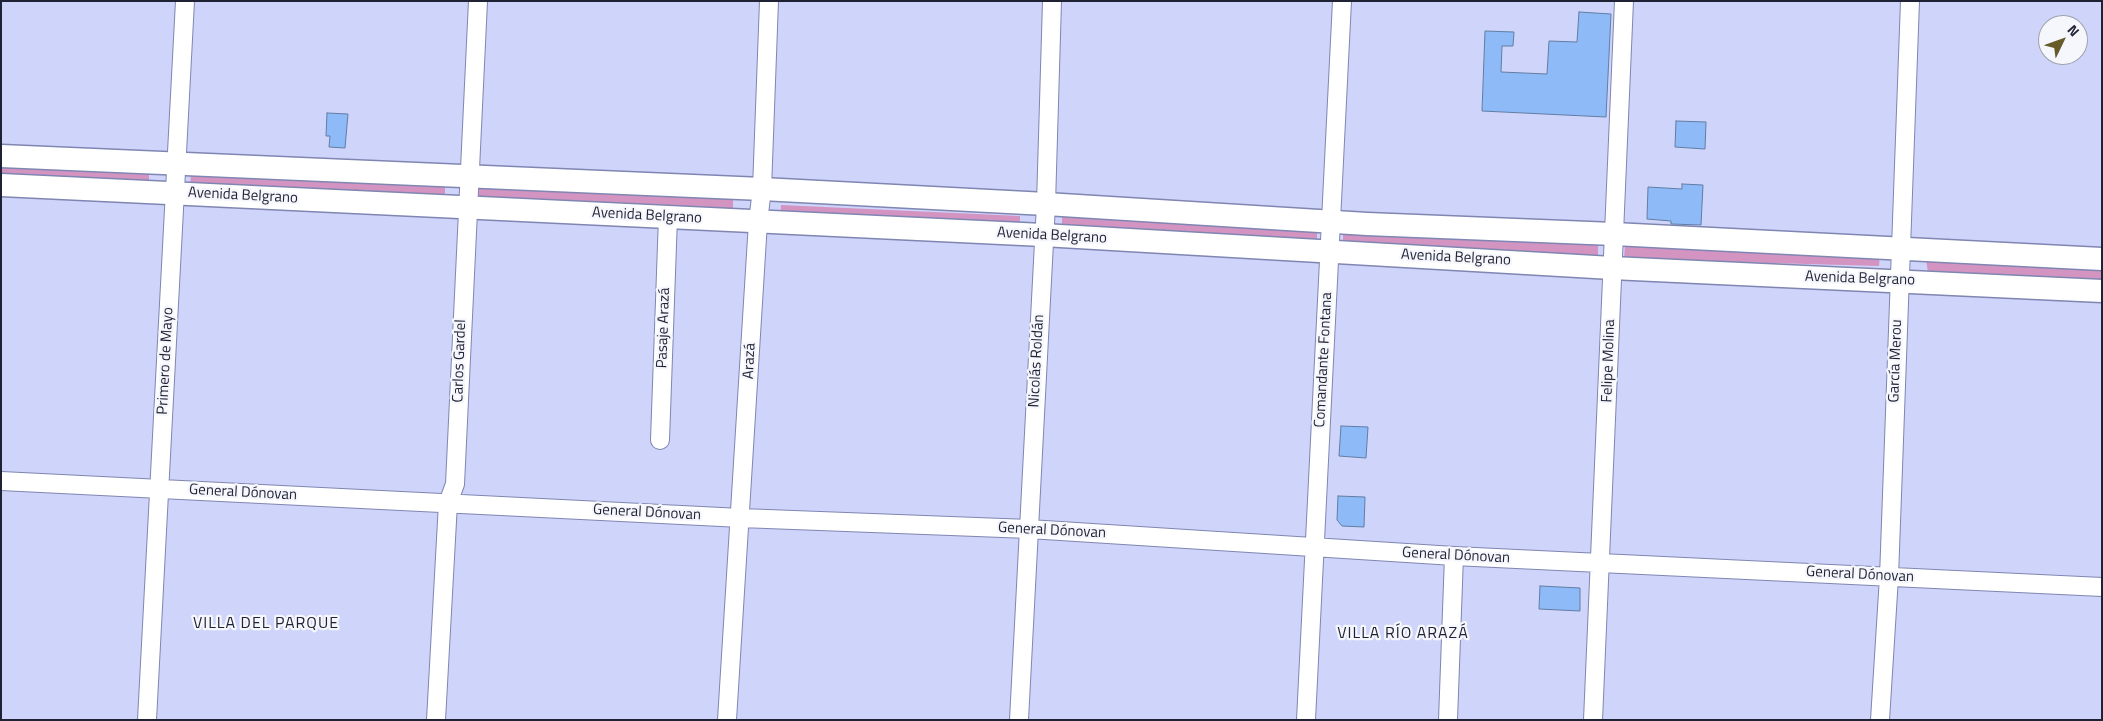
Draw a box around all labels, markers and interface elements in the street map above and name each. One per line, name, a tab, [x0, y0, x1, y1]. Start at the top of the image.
north arrow	[2038, 15, 2088, 65]
text: N	[2063, 20, 2085, 41]
street label: Avenida Belgrano	[188, 184, 298, 208]
street label: Avenida Belgrano	[592, 204, 702, 228]
street label: Avenida Belgrano	[997, 224, 1107, 248]
street label: Avenida Belgrano	[1401, 246, 1511, 270]
street label: Avenida Belgrano	[1805, 268, 1915, 290]
street label: Pasaje Arazá	[654, 287, 674, 369]
street label: Comandante Fontana	[1311, 292, 1337, 428]
street label: Primero de Mayo	[154, 307, 178, 415]
street label: Nicolás Roldán	[1026, 314, 1048, 408]
street label: Carlos Gardel	[450, 319, 470, 403]
street label: Felipe Molina	[1599, 319, 1619, 403]
street label: García Merou	[1886, 319, 1906, 403]
street label: Arazá	[740, 343, 760, 379]
street label: General Dónovan	[189, 481, 297, 505]
street label: General Dónovan	[593, 501, 701, 525]
street label: General Dónovan	[998, 519, 1106, 543]
street label: General Dónovan	[1402, 544, 1510, 568]
street label: General Dónovan	[1806, 563, 1914, 587]
district label: VILLA DEL PARQUE	[191, 614, 341, 634]
district label: VILLA RÍO ARAZÁ	[1335, 624, 1471, 644]

